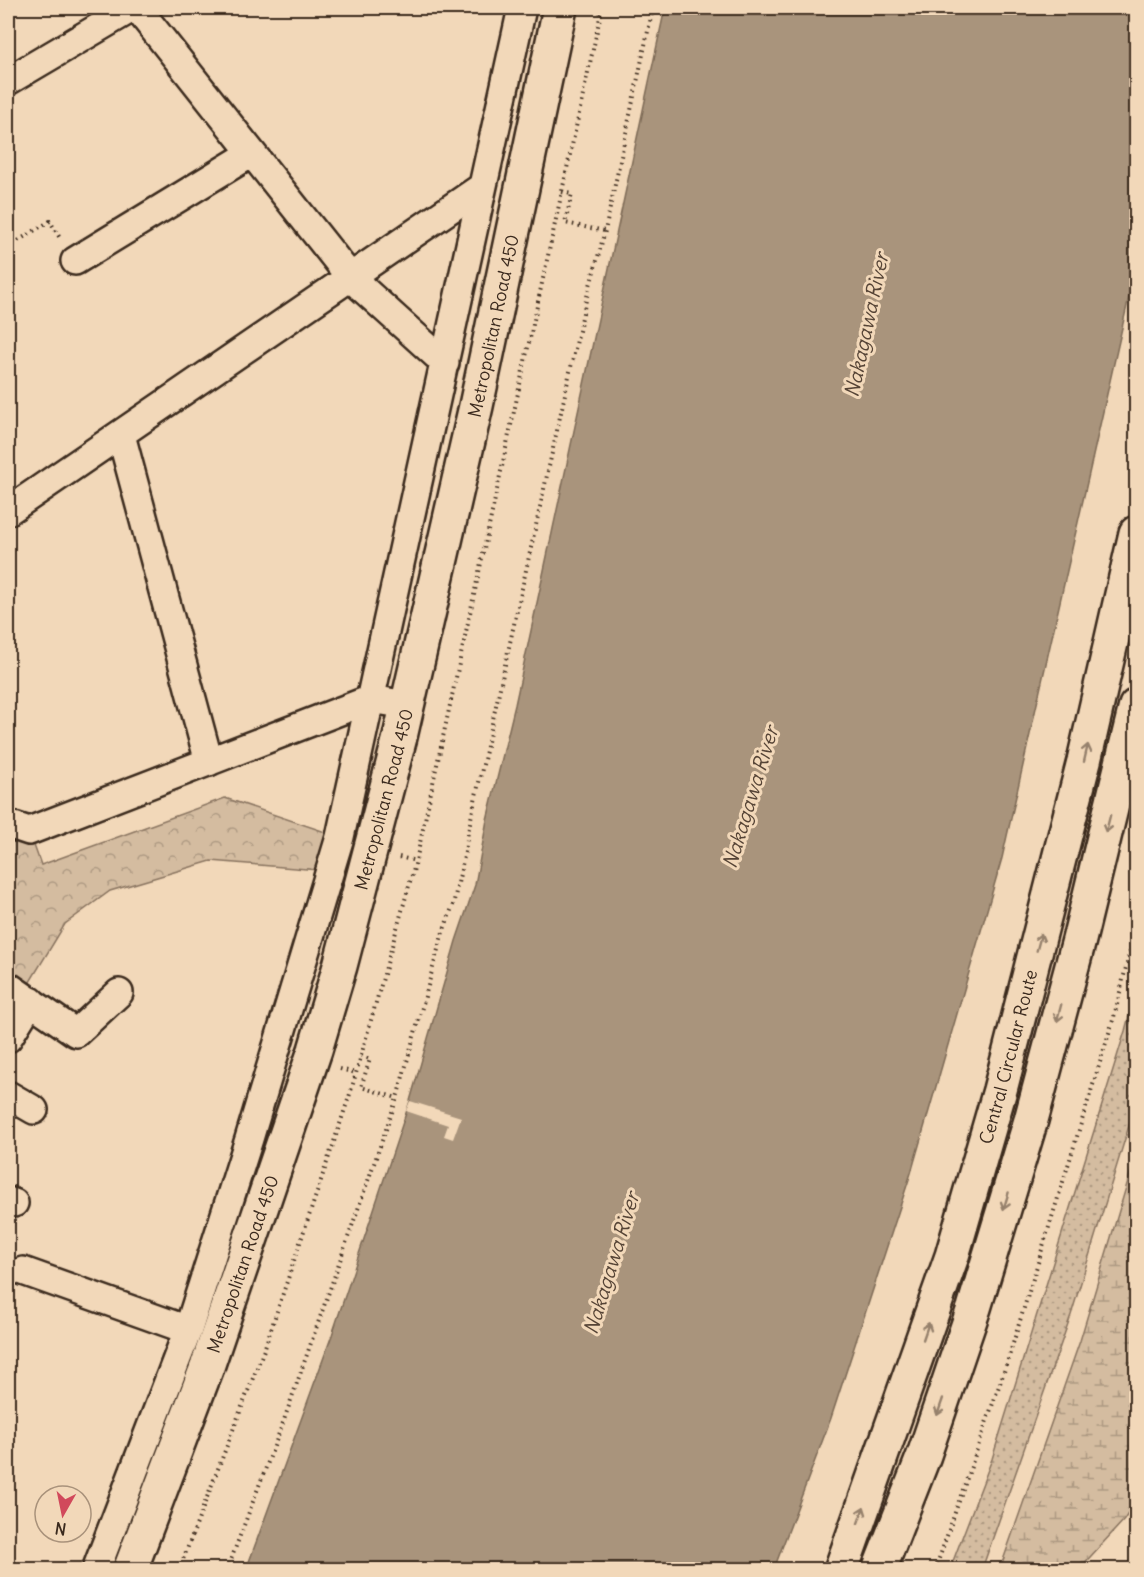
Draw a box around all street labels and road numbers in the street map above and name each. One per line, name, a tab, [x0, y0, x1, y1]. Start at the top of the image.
street label: Metropolitan Road 450	[462, 232, 523, 419]
street label: Metropolitan Road 450	[349, 706, 418, 892]
street label: Central Circular Route	[974, 967, 1042, 1147]
street label: Metropolitan Road 450	[201, 1172, 283, 1356]

